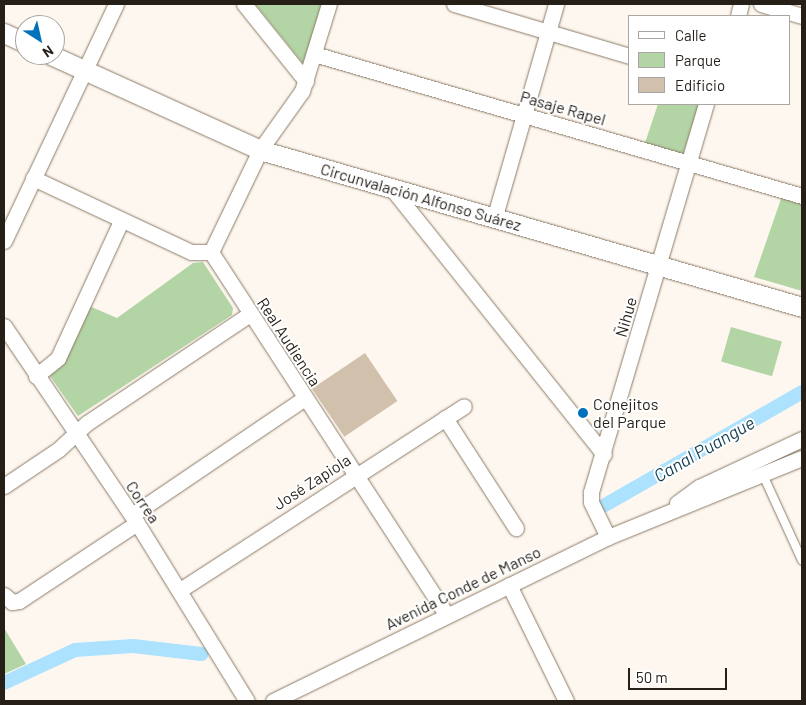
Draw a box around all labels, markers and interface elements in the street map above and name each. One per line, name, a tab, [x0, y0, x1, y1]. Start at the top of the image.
north arrow	[15, 15, 65, 65]
legend	[628, 15, 791, 105]
text: Calle	[675, 26, 707, 44]
text: N	[40, 42, 57, 62]
text: Parque	[675, 51, 721, 69]
text: Edificio	[675, 76, 725, 94]
street label: Pasaje Rapel	[518, 87, 608, 129]
street label: Circunvalación Alfonso Suárez	[318, 159, 524, 235]
street label: Real Audiencia	[253, 294, 325, 390]
street label: Ñihue	[611, 295, 641, 339]
place label: Conejitos del Parque	[593, 394, 666, 432]
marker: Conejitos del Parque	[577, 407, 589, 419]
water label: Canal Puangue	[650, 411, 758, 487]
street label: José Zapiola	[270, 450, 354, 514]
street label: Correa	[122, 477, 164, 527]
street label: Avenida Conde de Manso	[382, 542, 544, 634]
scale bar	[631, 658, 730, 690]
text: 50 m	[636, 668, 668, 686]

